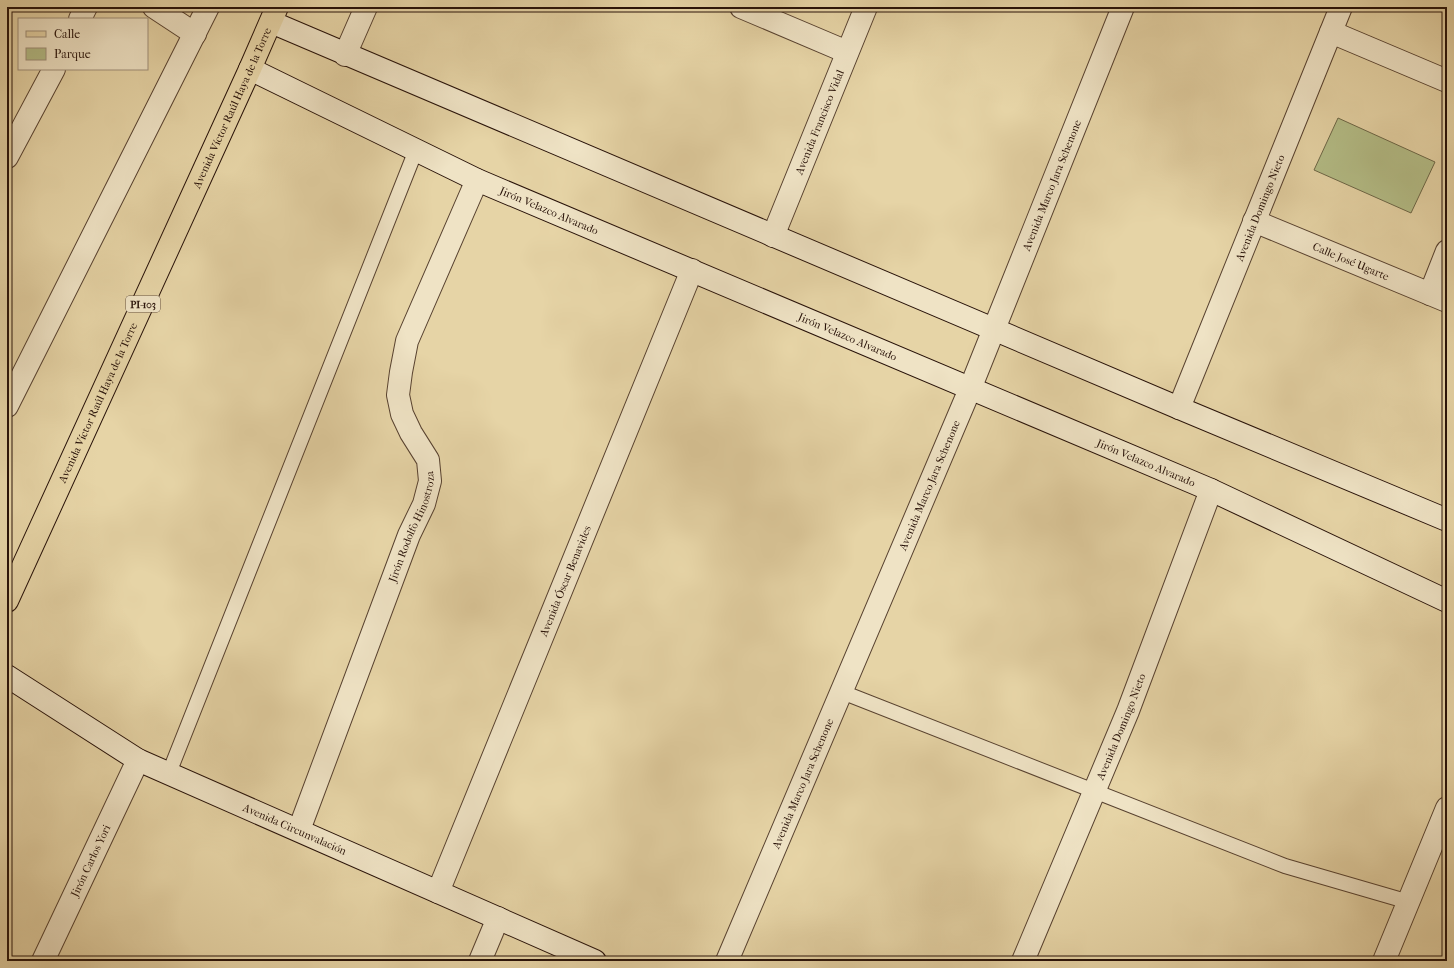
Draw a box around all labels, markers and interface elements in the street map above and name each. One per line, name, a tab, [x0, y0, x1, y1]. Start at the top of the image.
legend	[18, 18, 148, 70]
street label: Avenida Víctor Raúl Haya de la Torre	[190, 25, 274, 191]
text: Calle	[54, 27, 80, 41]
text: Parque	[54, 47, 91, 61]
street label: Avenida Francisco Vidal	[792, 68, 847, 178]
street label: Avenida Marco Jara Schenone	[1020, 117, 1084, 254]
street label: Avenida Domingo Nieto	[1233, 152, 1288, 264]
street label: Jirón Velazco Alvarado	[497, 184, 601, 238]
street label: Calle José Ugarte	[1311, 240, 1391, 283]
road number: PI-103	[126, 296, 160, 312]
street label: Jirón Velazco Alvarado	[795, 310, 899, 364]
street label: Avenida Víctor Raúl Haya de la Torre	[55, 320, 140, 486]
street label: Avenida Marco Jara Schenone	[896, 418, 963, 553]
street label: Jirón Velazco Alvarado	[1094, 436, 1198, 490]
street label: Jirón Rodolfo Hinostroza	[386, 470, 437, 585]
street label: Avenida Óscar Benavides	[537, 524, 594, 639]
street label: Avenida Domingo Nieto	[1093, 671, 1149, 783]
street label: Avenida Marco Jara Schenone	[769, 716, 837, 852]
street label: Avenida Circunvalación	[240, 801, 349, 858]
street label: Jirón Carlos Yori	[68, 822, 114, 900]

